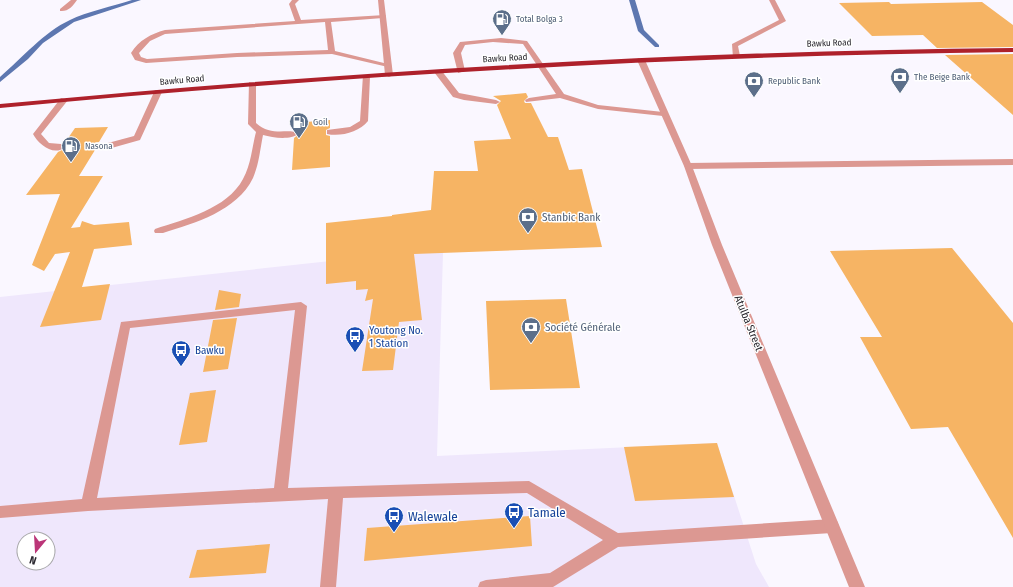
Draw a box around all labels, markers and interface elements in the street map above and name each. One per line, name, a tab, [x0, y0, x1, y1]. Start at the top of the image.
fuel station icon: Total Bolga 3	[491, 8, 513, 36]
place label: Total Bolga 3	[516, 14, 563, 24]
street label: Bawku Road	[806, 37, 852, 49]
street label: Bawku Road	[482, 52, 528, 64]
bank icon: The Beige Bank	[889, 66, 911, 94]
bank icon: Republic Bank	[743, 70, 765, 98]
place label: The Beige Bank	[914, 72, 971, 82]
street label: Bawku Road	[159, 73, 205, 87]
place label: Republic Bank	[768, 76, 821, 86]
fuel station icon: Goil	[288, 111, 310, 139]
place label: Goil	[313, 117, 328, 127]
fuel station icon: Nasona	[60, 135, 82, 163]
place label: Nasona	[85, 141, 113, 151]
bank icon: Stanbic Bank	[517, 206, 539, 234]
place label: Stanbic Bank	[542, 211, 601, 224]
street label: Atulba Street	[731, 293, 766, 353]
bank icon: Société Générale	[520, 316, 542, 344]
place label: Société Générale	[545, 321, 621, 334]
place label: Youtong No. 1 Station	[369, 324, 423, 350]
bus stop icon: Youtong No. 1 Station	[344, 325, 366, 353]
bus stop icon: Bawku	[170, 339, 192, 367]
place label: Bawku	[195, 344, 224, 357]
bus stop icon: Tamale	[503, 501, 525, 529]
bus stop icon: Walewale	[383, 505, 405, 533]
place label: Tamale	[528, 505, 566, 520]
place label: Walewale	[408, 509, 458, 524]
north arrow	[16, 531, 56, 571]
text: N	[28, 553, 38, 567]

